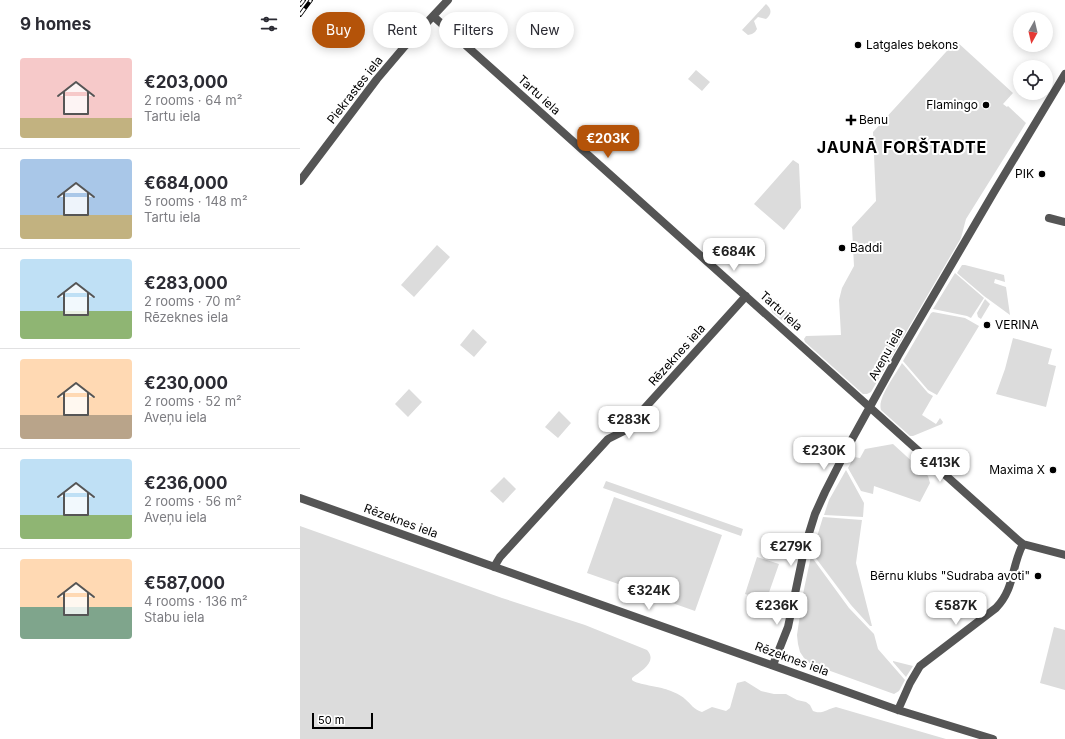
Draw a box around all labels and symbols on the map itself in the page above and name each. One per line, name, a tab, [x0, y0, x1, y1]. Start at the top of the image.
north arrow	[1013, 12, 1053, 52]
place label: Latgales bekons	[866, 37, 958, 52]
marker: Latgales bekons	[853, 40, 863, 50]
street label: Piekrastes iela	[324, 53, 386, 127]
street label: Tartu iela	[515, 72, 564, 118]
place label: Flamingo	[926, 97, 978, 112]
marker: Flamingo	[981, 100, 991, 110]
place label: Benu	[859, 112, 888, 127]
marker: Benu	[846, 115, 856, 125]
pin: €203K	[580, 125, 636, 159]
district label: JAUNĀ FORŠTADTE	[817, 137, 987, 157]
place label: PIK	[1015, 166, 1034, 181]
marker: PIK	[1037, 169, 1047, 179]
pin: €684K	[706, 238, 762, 272]
place label: Baddi	[850, 240, 882, 255]
marker: Baddi	[837, 243, 847, 253]
street label: Tartu iela	[757, 288, 806, 334]
place label: VERINA	[995, 317, 1039, 332]
marker: VERINA	[982, 320, 992, 330]
street label: Rēzeknes iela	[645, 321, 708, 389]
street label: Aveņu iela	[865, 325, 906, 383]
pin: €283K	[601, 406, 657, 440]
pin: €230K	[796, 437, 852, 471]
pin: €413K	[912, 449, 968, 483]
place label: Maxima X	[989, 462, 1045, 477]
marker: Maxima X	[1048, 465, 1058, 475]
street label: Rēzeknes iela	[362, 500, 440, 541]
pin: €279K	[763, 533, 819, 567]
place label: Bērnu klubs "Sudraba avoti"	[870, 568, 1030, 583]
marker: Bērnu klubs "Sudraba avoti"	[1033, 571, 1043, 581]
pin: €324K	[621, 577, 677, 611]
pin: €236K	[749, 592, 805, 626]
pin: €587K	[928, 592, 984, 626]
street label: Rēzeknes iela	[753, 638, 831, 679]
scale bar	[312, 711, 373, 730]

